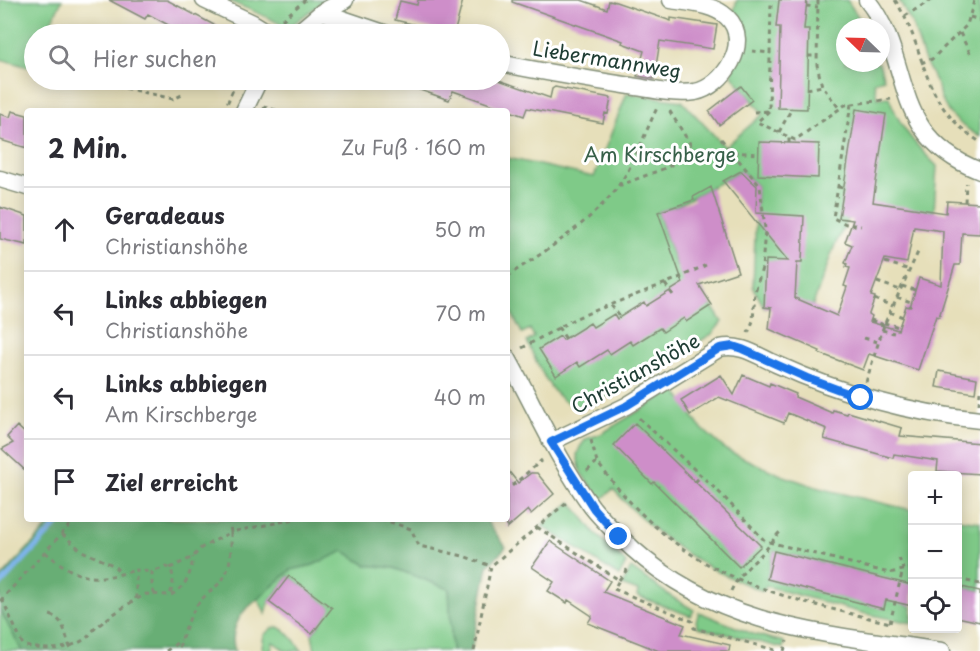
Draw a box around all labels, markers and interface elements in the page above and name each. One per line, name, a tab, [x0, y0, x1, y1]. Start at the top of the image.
north arrow	[836, 18, 890, 72]
search box	[24, 24, 510, 90]
street label: Liebermannweg	[531, 32, 683, 86]
icon: search	[45, 41, 78, 74]
text: Hier suchen	[93, 41, 217, 74]
text: 2 Min.	[48, 128, 127, 167]
text: Zu Fuß · 160 m	[341, 132, 486, 162]
park label: Am Kirschberge	[584, 139, 736, 169]
text: Geradeaus	[105, 198, 225, 231]
icon: ahead	[48, 213, 81, 246]
text: 50 m	[434, 214, 486, 244]
text: Christianshöhe	[105, 231, 248, 261]
text: Links abbiegen	[105, 282, 267, 315]
icon: left	[48, 297, 81, 330]
text: 70 m	[436, 298, 486, 328]
text: Christianshöhe	[105, 315, 248, 345]
street label: Christianshöhe	[565, 325, 705, 421]
text: Links abbiegen	[105, 366, 267, 399]
icon: left	[48, 381, 81, 414]
text: 40 m	[434, 382, 486, 412]
route start	[847, 384, 873, 410]
text: Am Kirschberge	[105, 399, 257, 429]
icon: arrive	[48, 465, 81, 498]
text: Ziel erreicht	[105, 465, 238, 498]
map controls	[908, 471, 962, 633]
button: +	[908, 471, 962, 525]
route end	[605, 523, 631, 549]
button: −	[908, 525, 962, 579]
button: locate	[908, 579, 962, 633]

